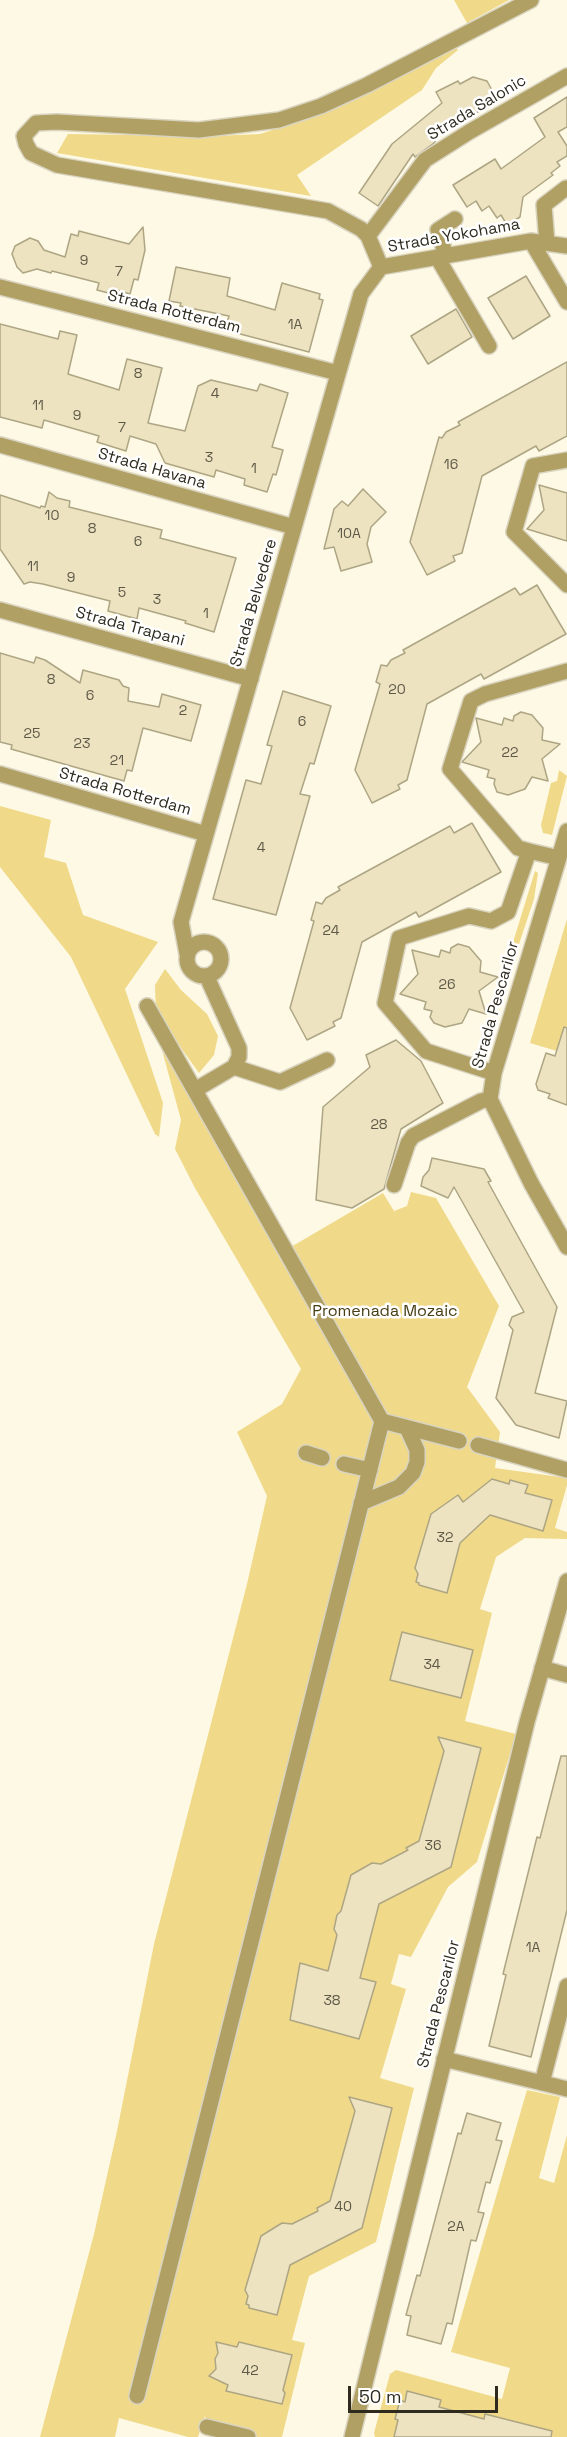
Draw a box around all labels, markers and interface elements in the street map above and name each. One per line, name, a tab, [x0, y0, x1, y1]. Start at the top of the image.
street label: Strada Salonic	[424, 71, 530, 145]
street label: Strada Yokohama	[386, 215, 522, 257]
house number: 9	[80, 253, 88, 269]
house number: 7	[115, 264, 123, 280]
street label: Strada Rotterdam	[105, 286, 243, 338]
house number: 1A	[288, 317, 302, 333]
house number: 8	[134, 366, 142, 382]
house number: 4	[211, 386, 219, 402]
house number: 11	[32, 398, 44, 414]
house number: 9	[73, 408, 81, 424]
house number: 7	[118, 420, 126, 436]
street label: Strada Havana	[96, 444, 208, 494]
house number: 3	[205, 450, 213, 466]
house number: 16	[444, 457, 458, 473]
house number: 1	[251, 461, 257, 477]
house number: 10	[45, 508, 59, 524]
house number: 8	[88, 521, 96, 537]
house number: 10A	[337, 526, 361, 542]
house number: 6	[134, 534, 142, 550]
street label: Strada Belvedere	[227, 537, 281, 669]
house number: 11	[27, 559, 39, 575]
house number: 9	[67, 570, 75, 586]
house number: 5	[118, 585, 126, 601]
house number: 3	[153, 592, 161, 608]
street label: Strada Trapani	[73, 603, 187, 651]
house number: 1	[203, 606, 209, 622]
house number: 8	[47, 672, 55, 688]
house number: 20	[388, 682, 406, 698]
house number: 6	[86, 688, 94, 704]
house number: 2	[179, 703, 187, 719]
house number: 6	[298, 714, 306, 730]
house number: 25	[24, 726, 40, 742]
house number: 23	[74, 736, 90, 752]
house number: 22	[502, 745, 518, 761]
house number: 21	[110, 753, 124, 769]
street label: Strada Rotterdam	[57, 764, 193, 820]
house number: 4	[257, 840, 265, 856]
house number: 24	[323, 923, 339, 939]
street label: Strada Pescarilor	[469, 939, 523, 1071]
house number: 26	[438, 977, 456, 993]
house number: 28	[370, 1117, 388, 1133]
park label: Promenada Mozaic	[312, 1302, 458, 1322]
house number: 32	[437, 1530, 453, 1546]
house number: 34	[423, 1657, 441, 1673]
house number: 36	[424, 1838, 442, 1854]
street label: Strada Pescarilor	[414, 1938, 464, 2070]
house number: 1A	[526, 1940, 540, 1956]
house number: 38	[323, 1993, 341, 2009]
house number: 40	[334, 2199, 352, 2215]
house number: 2A	[447, 2219, 465, 2235]
house number: 42	[241, 2363, 259, 2379]
scale bar	[351, 2374, 501, 2412]
text: 50 m	[359, 2385, 401, 2408]

